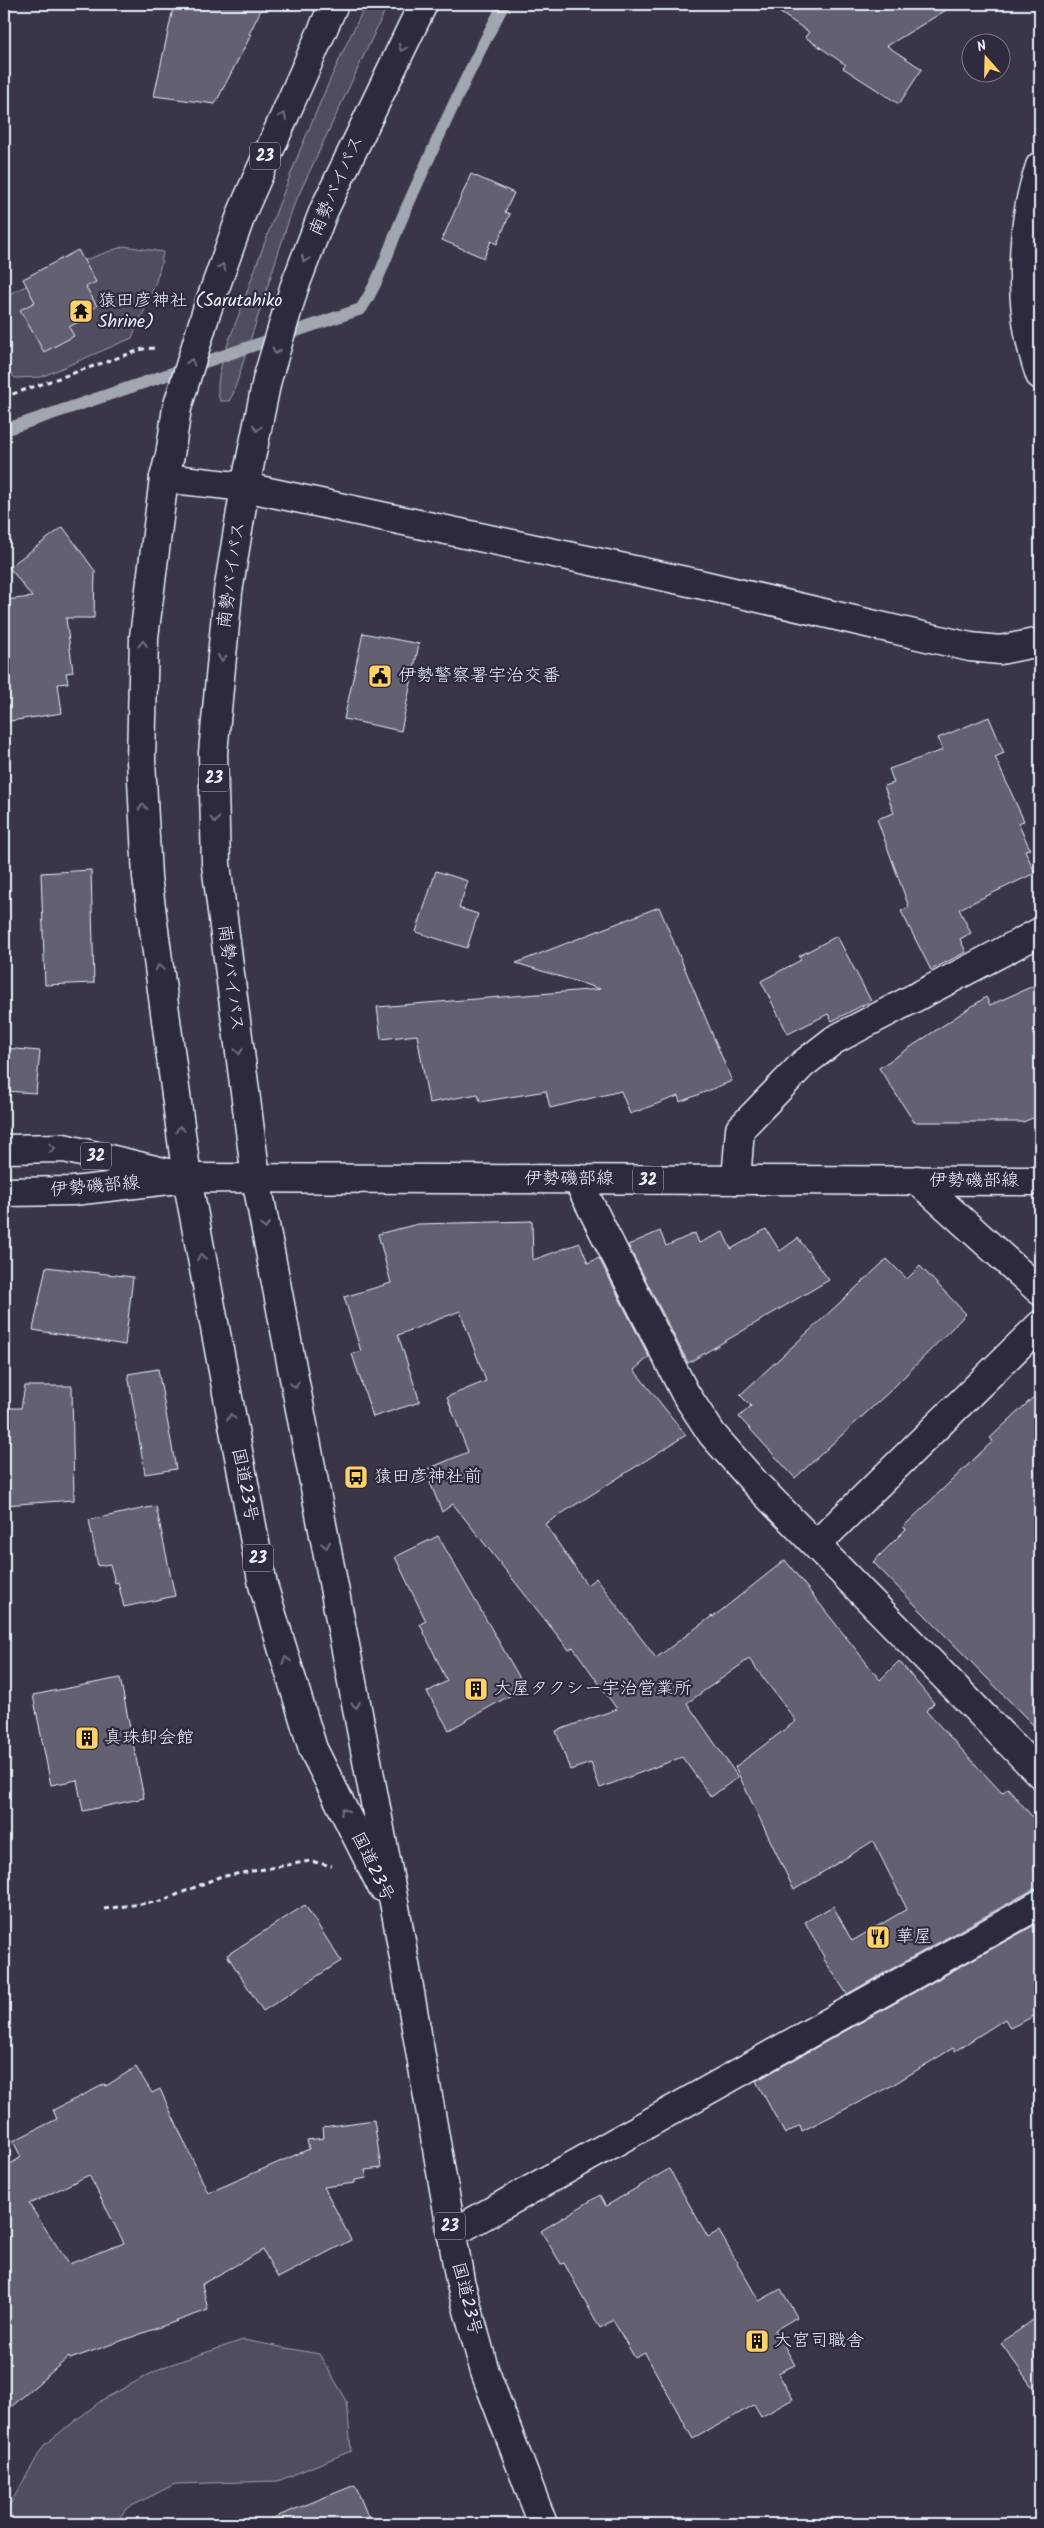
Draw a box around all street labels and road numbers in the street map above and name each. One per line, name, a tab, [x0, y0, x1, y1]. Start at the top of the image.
street label: 南勢バイパス	[302, 131, 372, 241]
road number: 23	[250, 142, 280, 170]
street label: 南勢バイパス	[210, 520, 254, 630]
road number: 23	[199, 764, 229, 791]
street label: 南勢バイパス	[209, 923, 251, 1033]
road number: 32	[81, 1142, 111, 1170]
street label: 伊勢磯部線	[524, 1165, 614, 1194]
road number: 32	[633, 1166, 663, 1194]
street label: 伊勢磯部線	[929, 1167, 1019, 1196]
street label: 伊勢磯部線	[49, 1169, 141, 1205]
street label: 国道23号	[223, 1446, 265, 1524]
road number: 23	[243, 1545, 273, 1572]
street label: 国道23号	[343, 1827, 401, 1907]
road number: 23	[435, 2212, 465, 2240]
street label: 国道23号	[443, 2259, 489, 2339]

